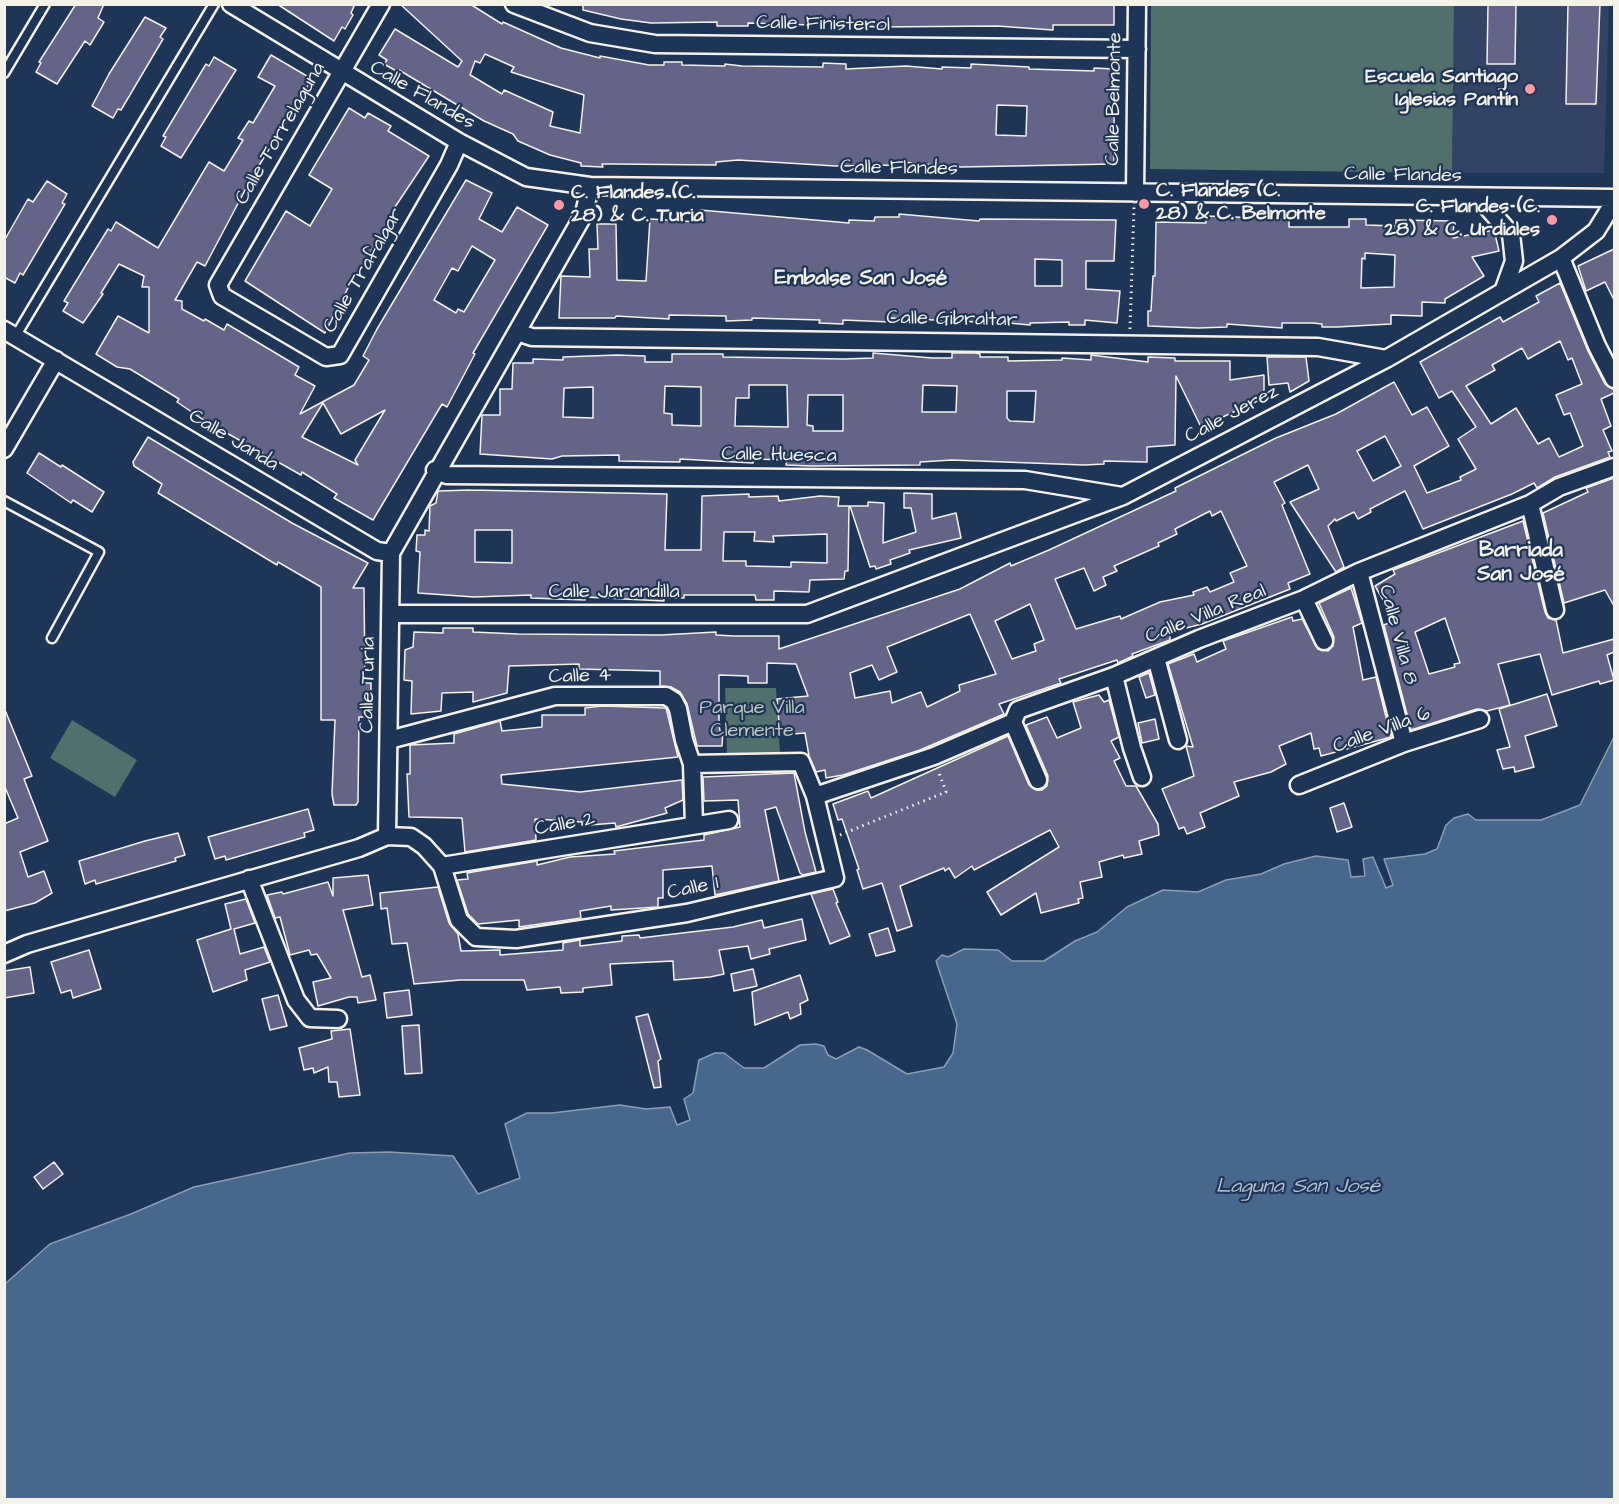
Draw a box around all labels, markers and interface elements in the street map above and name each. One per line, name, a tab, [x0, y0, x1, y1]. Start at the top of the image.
street label: Calle Finisterol	[756, 12, 890, 38]
street label: Calle Belmonte	[1102, 32, 1128, 166]
street label: Calle Flandes	[365, 56, 479, 136]
street label: Calle Torrelaguna	[231, 59, 331, 209]
place label: Escuela Santiago Iglesias Pantín	[1365, 66, 1518, 113]
marker: Escuela Santiago Iglesias Pantín	[1523, 82, 1537, 96]
street label: Calle Flandes	[840, 156, 958, 182]
street label: Calle Flandes	[1344, 163, 1462, 189]
place label: C. Flandes (C. 28) & C. Belmonte	[1156, 180, 1326, 227]
place label: C. Flandes (C. 28) & C. Turia	[571, 182, 704, 229]
place label: C. Flandes (C. 28) & C. Urdiales	[1384, 196, 1540, 243]
marker: C. Flandes (C. 28) & C. Belmonte	[1137, 197, 1151, 211]
marker: C. Flandes (C. 28) & C. Turia	[552, 198, 566, 212]
street label: Calle Trafalgar	[319, 204, 409, 338]
marker: C. Flandes (C. 28) & C. Urdiales	[1545, 213, 1559, 227]
district label: Embalse San José	[775, 267, 947, 293]
street label: Calle Gibraltar	[886, 307, 1018, 333]
street label: Calle Jerez	[1181, 380, 1283, 450]
street label: Calle Janda	[184, 405, 282, 477]
street label: Calle Huesca	[721, 443, 837, 469]
district label: Barriada San José	[1477, 539, 1565, 589]
street label: Calle Villa Real	[1142, 580, 1270, 650]
street label: Calle Jarandilla	[548, 581, 680, 605]
street label: Calle Villa 8	[1372, 582, 1422, 688]
street label: Calle Turia	[356, 637, 382, 733]
street label: Calle 4	[548, 664, 612, 690]
park label: Parque Villa Clemente	[699, 697, 805, 744]
street label: Calle Villa 6	[1330, 702, 1434, 760]
street label: Calle 2	[533, 808, 597, 842]
street label: Calle 1	[665, 872, 721, 906]
water label: Laguna San José	[1216, 1175, 1380, 1201]

